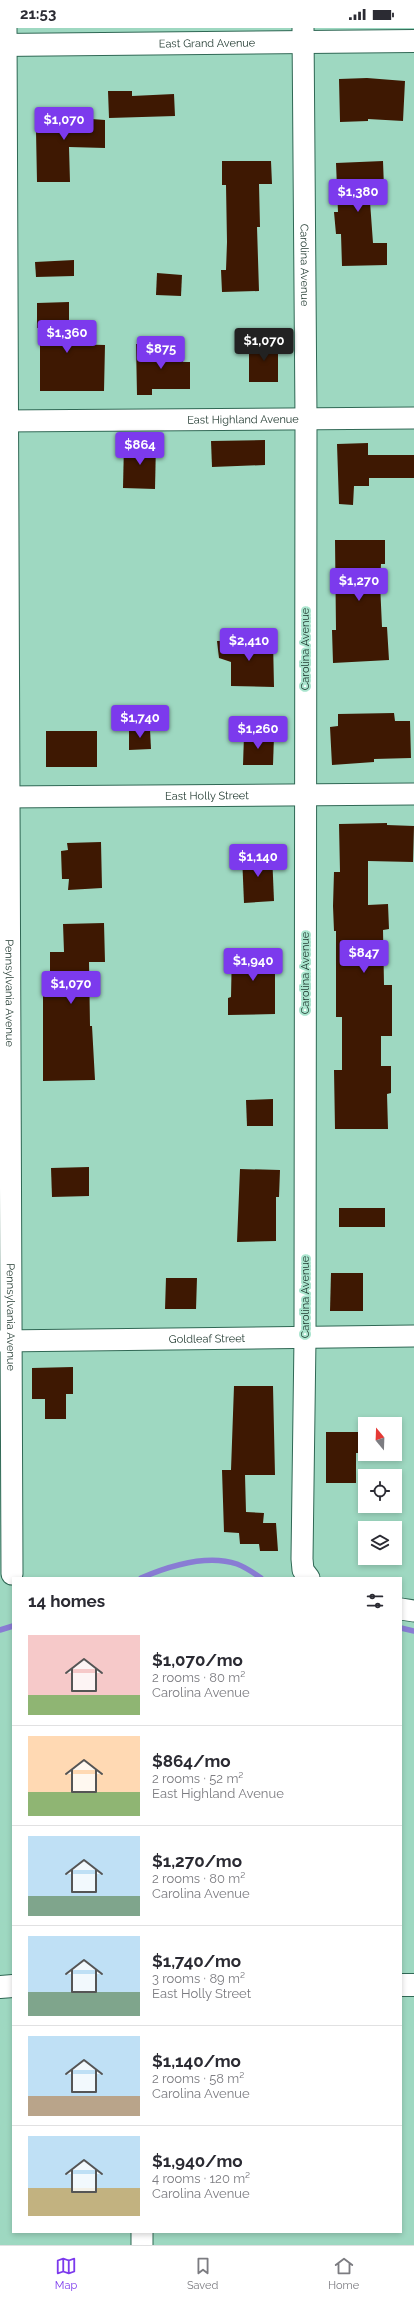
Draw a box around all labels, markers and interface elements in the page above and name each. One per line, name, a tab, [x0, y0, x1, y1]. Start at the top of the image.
text: 21:53	[20, 5, 56, 23]
street label: East Grand Avenue	[159, 37, 256, 50]
pin: $1,070	[31, 107, 97, 141]
text: $1,070	[44, 112, 84, 127]
pin: $1,380	[325, 179, 391, 213]
text: $1,380	[338, 184, 378, 199]
street label: Carolina Avenue	[298, 224, 311, 307]
pin: $1,360	[34, 320, 100, 354]
text: $1,360	[47, 325, 87, 340]
pin: $1,070	[231, 328, 297, 362]
text: $1,070	[244, 333, 284, 348]
pin: $875	[137, 336, 185, 370]
text: $875	[146, 341, 176, 356]
street label: East Highland Avenue	[187, 413, 299, 427]
pin: $864	[116, 432, 164, 466]
text: $864	[124, 437, 156, 452]
pin: $1,270	[326, 568, 392, 602]
text: $1,270	[339, 573, 379, 588]
street label: Carolina Avenue	[299, 607, 312, 690]
pin: $2,410	[216, 628, 282, 662]
text: $2,410	[229, 633, 269, 648]
pin: $1,740	[107, 705, 173, 739]
text: $1,740	[120, 710, 160, 725]
pin: $1,260	[225, 716, 291, 750]
text: $1,260	[238, 721, 278, 736]
street label: East Holly Street	[165, 789, 249, 803]
pin: $1,140	[225, 844, 291, 878]
text: $1,140	[238, 849, 278, 864]
street label: Carolina Avenue	[299, 931, 312, 1014]
street label: Pennsylvania Avenue	[3, 939, 16, 1047]
pin: $847	[340, 940, 388, 974]
text: $847	[349, 945, 379, 960]
pin: $1,940	[220, 948, 286, 982]
text: $1,940	[233, 953, 273, 968]
pin: $1,070	[38, 971, 104, 1005]
text: $1,070	[51, 976, 91, 991]
street label: Carolina Avenue	[299, 1255, 312, 1338]
street label: Pennsylvania Avenue	[4, 1263, 17, 1371]
street label: Goldleaf Street	[169, 1332, 246, 1346]
north arrow	[358, 1417, 402, 1461]
map controls	[358, 1417, 402, 1565]
button: locate	[358, 1469, 402, 1513]
button: layers	[358, 1521, 402, 1565]
icon: filters	[364, 1590, 386, 1612]
text: 14 homes	[28, 1591, 105, 1611]
text: $1,070/mo	[152, 1650, 243, 1670]
icon: home	[60, 1651, 108, 1699]
text: 2 rooms · 80 m²	[152, 1670, 245, 1685]
text: Carolina Avenue	[152, 1685, 250, 1700]
text: $864/mo	[152, 1751, 231, 1771]
icon: home	[60, 1752, 108, 1800]
text: 2 rooms · 52 m²	[152, 1771, 243, 1786]
text: East Highland Avenue	[152, 1786, 284, 1801]
text: $1,270/mo	[152, 1851, 242, 1871]
icon: home	[60, 1852, 108, 1900]
text: 2 rooms · 80 m²	[152, 1871, 245, 1886]
text: Carolina Avenue	[152, 1886, 250, 1901]
text: $1,740/mo	[152, 1951, 241, 1971]
icon: home	[60, 1952, 108, 2000]
text: 3 rooms · 89 m²	[152, 1971, 245, 1986]
text: East Holly Street	[152, 1986, 251, 2001]
text: $1,140/mo	[152, 2051, 241, 2071]
icon: home	[60, 2052, 108, 2100]
text: 2 rooms · 58 m²	[152, 2071, 244, 2086]
text: Carolina Avenue	[152, 2086, 250, 2101]
text: $1,940/mo	[152, 2151, 243, 2171]
icon: home	[60, 2152, 108, 2200]
text: 4 rooms · 120 m²	[152, 2171, 250, 2186]
text: Carolina Avenue	[152, 2186, 250, 2201]
tab: Map	[55, 2255, 77, 2292]
tab: Saved	[187, 2255, 218, 2292]
tab: Home	[328, 2255, 359, 2292]

